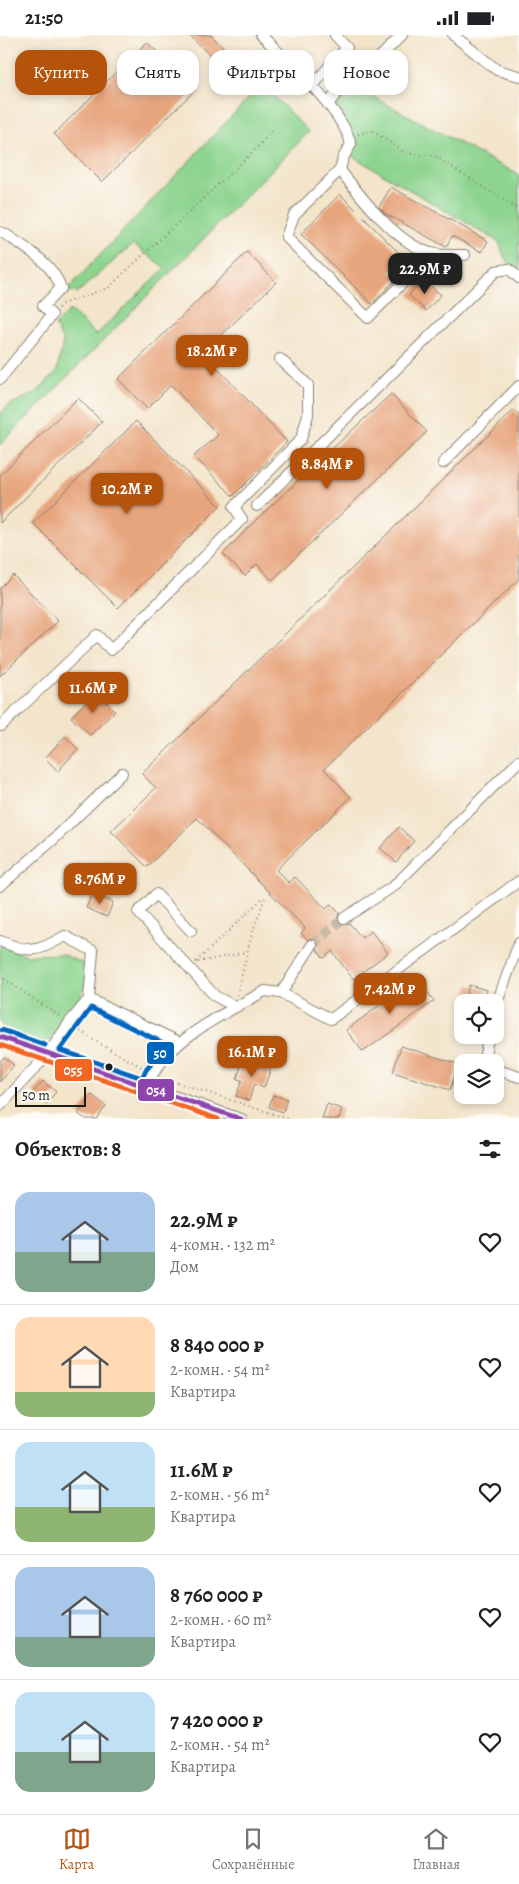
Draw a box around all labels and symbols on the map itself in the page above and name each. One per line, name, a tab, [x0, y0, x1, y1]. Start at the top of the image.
pin: 22.9M ₽	[379, 253, 471, 295]
pin: 18.2M ₽	[166, 335, 258, 377]
pin: 8.84M ₽	[281, 447, 373, 490]
pin: 10.2M ₽	[81, 473, 173, 515]
pin: 11.6M ₽	[47, 671, 139, 714]
pin: 8.76M ₽	[54, 863, 146, 905]
pin: 7.42M ₽	[344, 973, 436, 1015]
pin: 16.1M ₽	[206, 1035, 298, 1078]
line badge: 50	[146, 1041, 175, 1065]
text: 50	[153, 1044, 167, 1063]
line badge: 055	[54, 1058, 93, 1082]
text: 055	[64, 1061, 83, 1080]
unlabelled marker	[104, 1062, 114, 1072]
line badge: 054	[137, 1078, 175, 1102]
text: 054	[146, 1081, 166, 1100]
scale bar	[15, 1084, 86, 1107]

